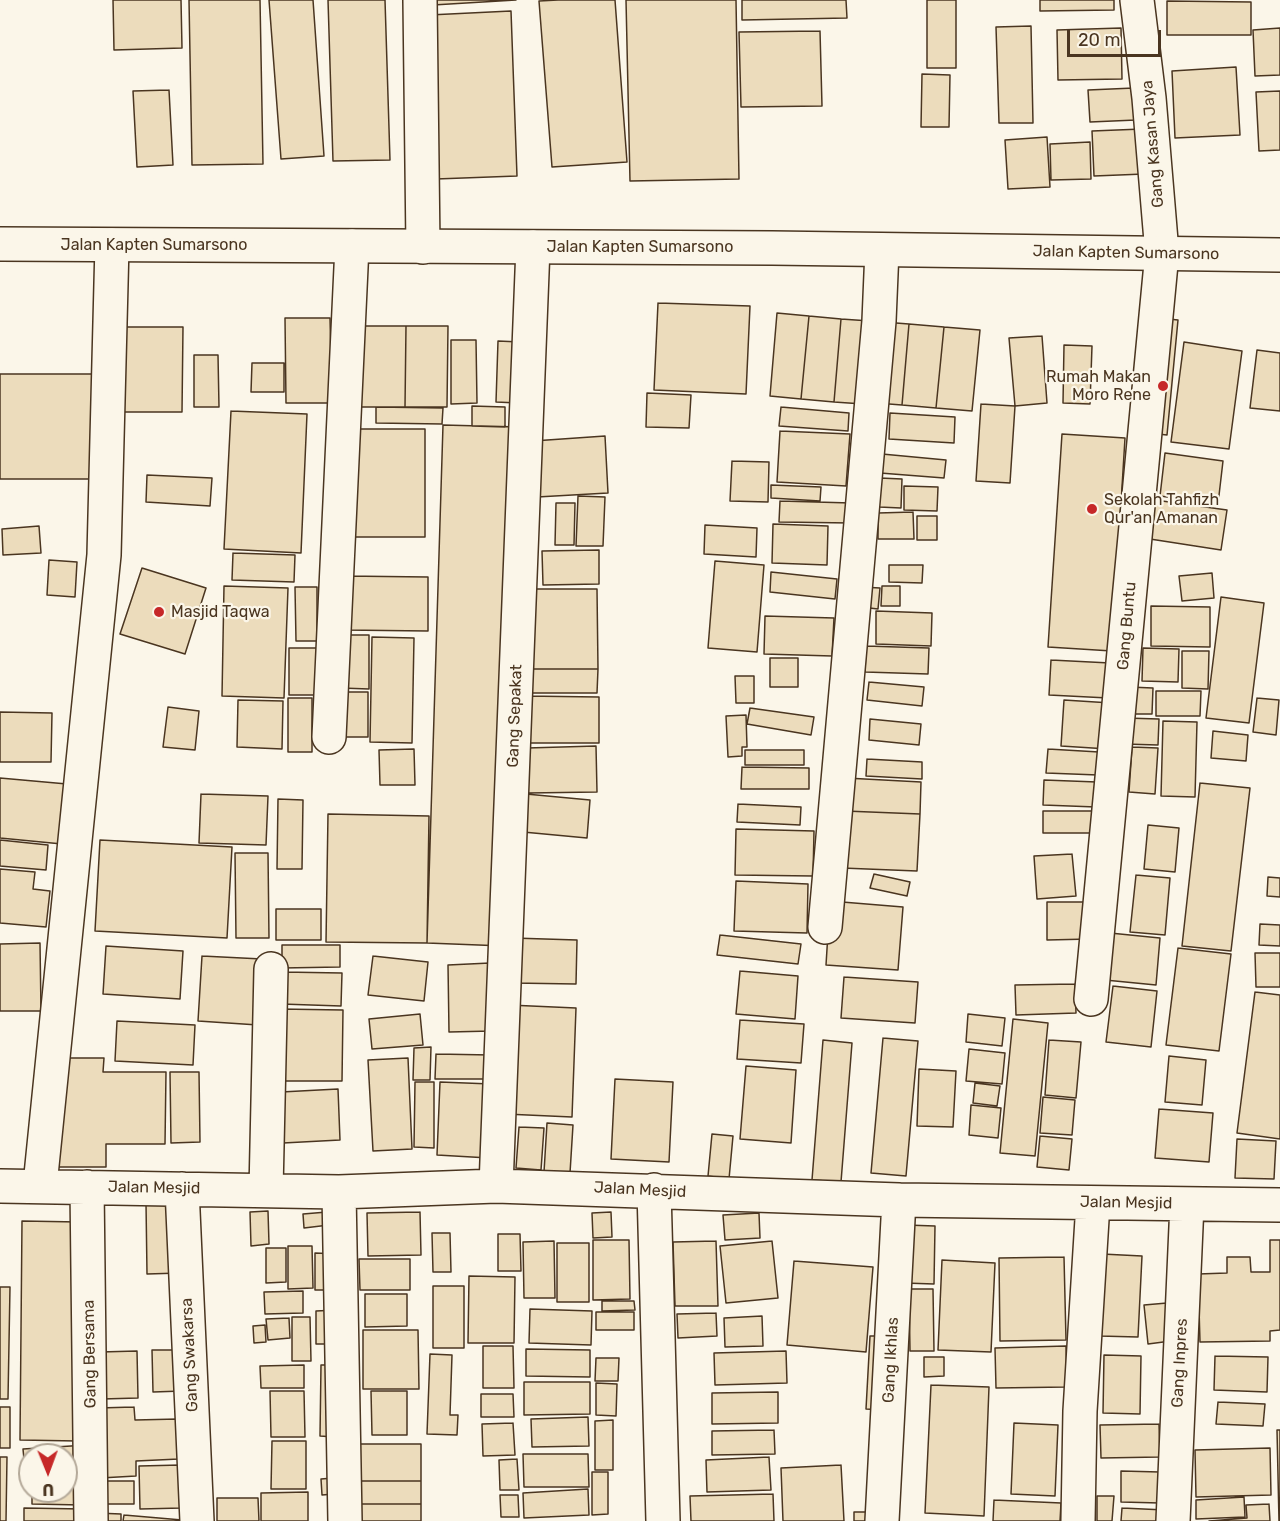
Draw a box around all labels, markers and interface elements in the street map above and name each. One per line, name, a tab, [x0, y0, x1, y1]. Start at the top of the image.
scale bar	[1070, 18, 1164, 56]
text: 20 m	[1078, 29, 1120, 51]
street label: Gang Kasan Jaya	[1138, 79, 1168, 209]
street label: Jalan Kapten Sumarsono	[61, 235, 247, 255]
street label: Jalan Kapten Sumarsono	[547, 237, 733, 257]
street label: Jalan Kapten Sumarsono	[1032, 242, 1220, 264]
place label: Rumah Makan Moro Rene	[1046, 367, 1151, 405]
marker: Rumah Makan Moro Rene	[1156, 379, 1170, 393]
place label: Sekolah Tahfizh Qur'an Amanan	[1104, 490, 1219, 528]
marker: Sekolah Tahfizh Qur'an Amanan	[1085, 502, 1099, 516]
street label: Gang Buntu	[1114, 581, 1140, 671]
place label: Masjid Taqwa	[171, 602, 270, 622]
marker: Masjid Taqwa	[152, 605, 166, 619]
street label: Gang Sepakat	[504, 664, 526, 768]
street label: Jalan Mesjid	[108, 1178, 200, 1198]
street label: Jalan Mesjid	[593, 1178, 687, 1202]
street label: Jalan Mesjid	[1080, 1193, 1172, 1213]
street label: Gang Swakarsa	[177, 1297, 203, 1413]
street label: Gang Bersama	[79, 1300, 101, 1408]
street label: Gang Ikhlas	[879, 1316, 903, 1404]
street label: Gang Inpres	[1168, 1318, 1192, 1408]
north arrow	[18, 1443, 78, 1503]
text: U	[42, 1480, 54, 1499]

